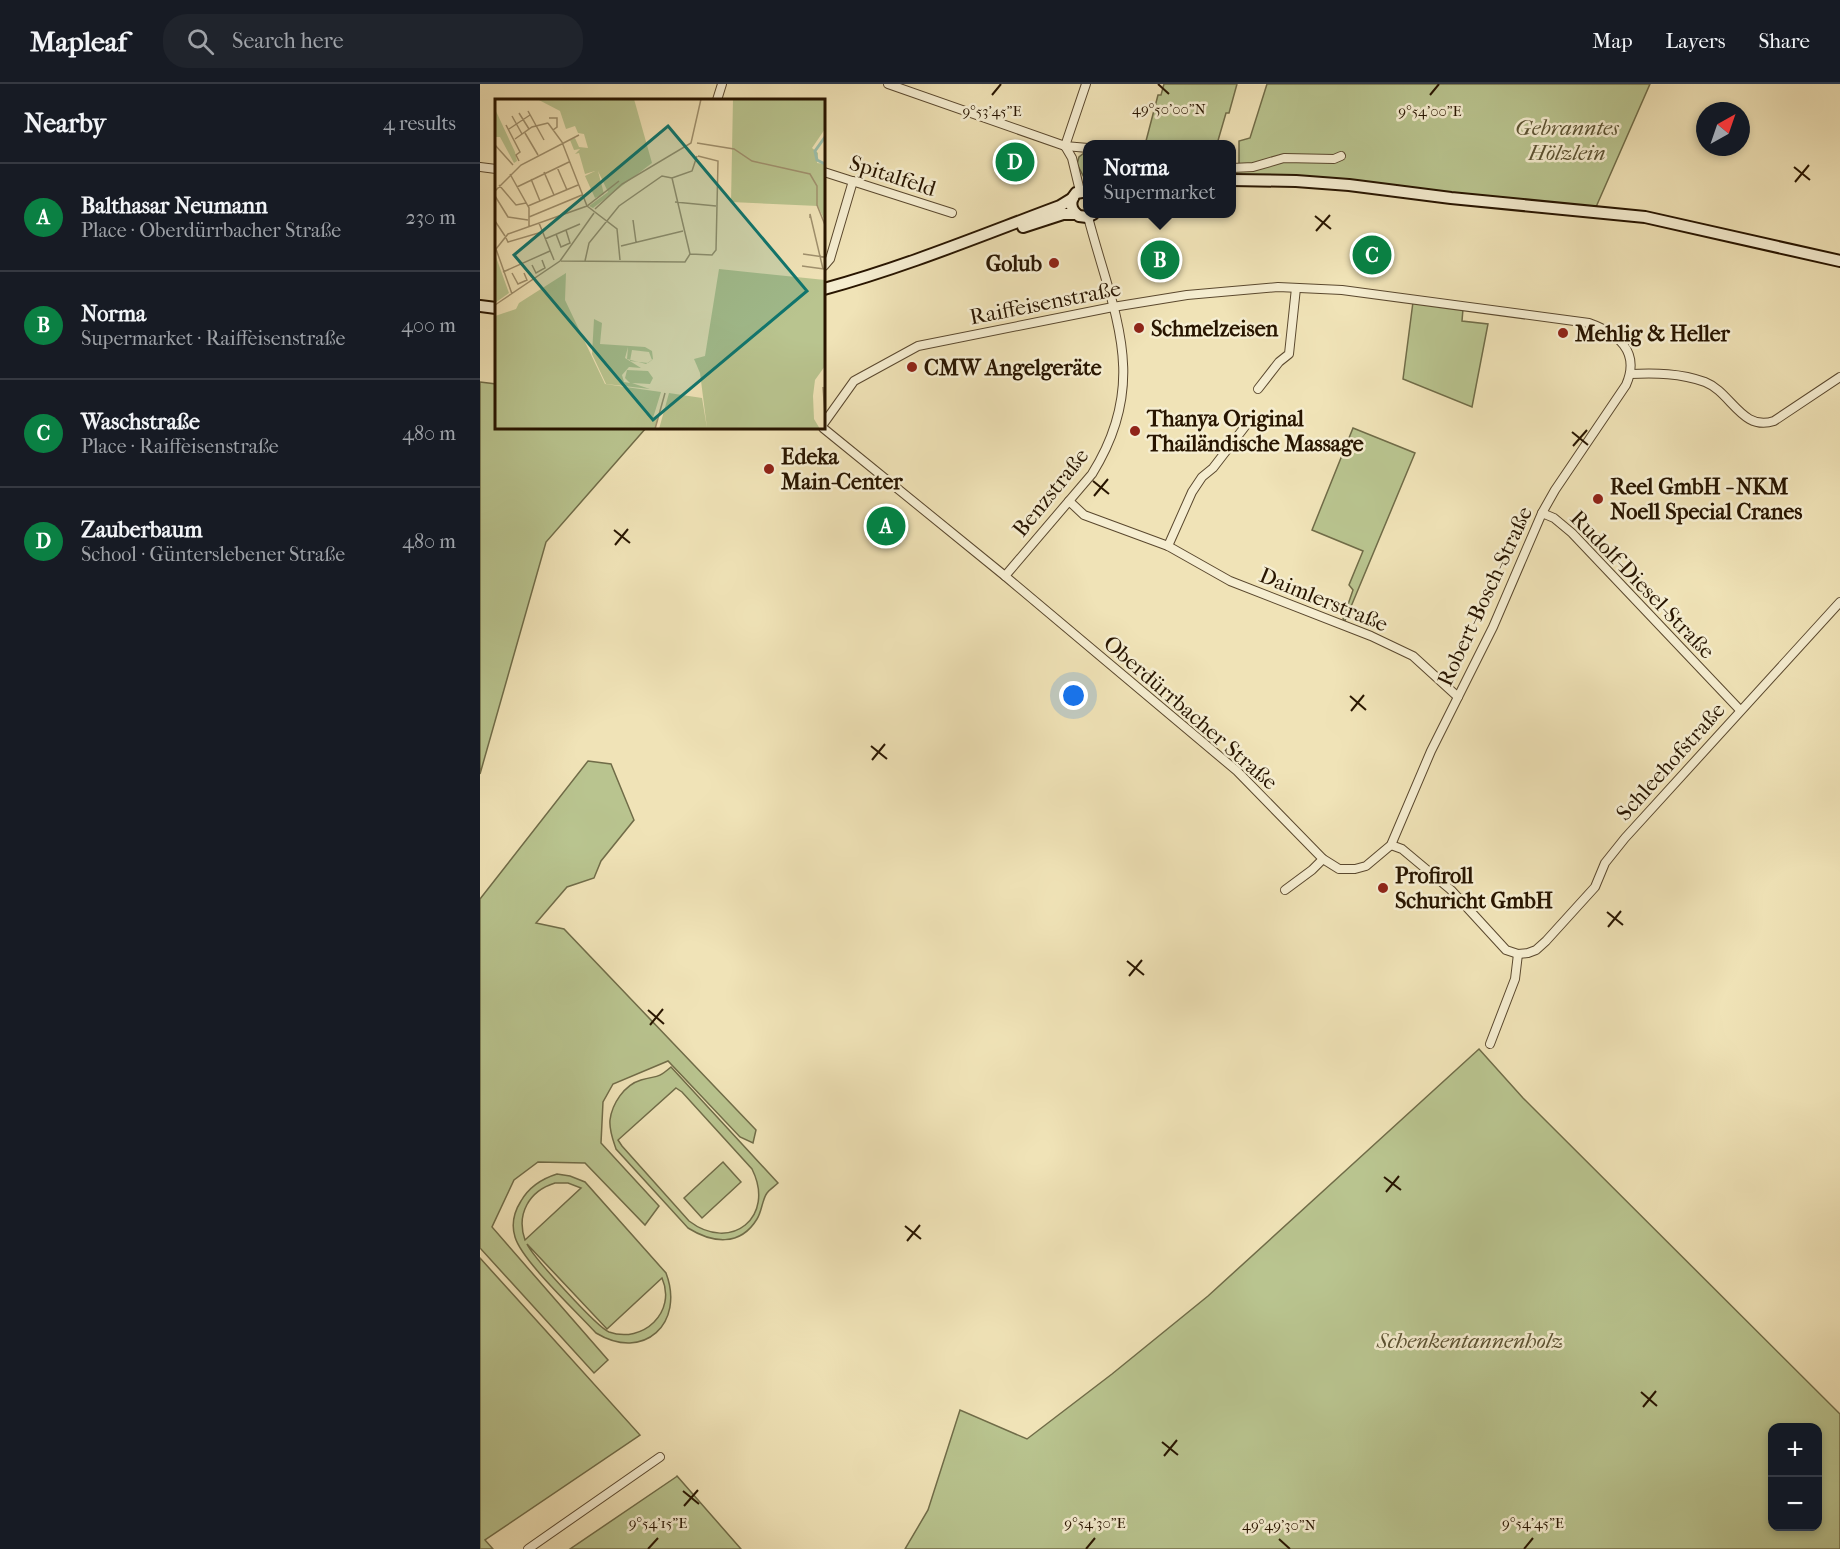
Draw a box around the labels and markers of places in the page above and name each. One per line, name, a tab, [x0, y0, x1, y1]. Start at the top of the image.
pin: D	[996, 140, 1034, 184]
pin: C	[1352, 232, 1392, 278]
pin: B	[1140, 238, 1180, 282]
place label: Golub	[986, 251, 1042, 277]
marker: Golub	[1047, 256, 1061, 270]
place label: Schmelzeisen	[1151, 316, 1279, 342]
marker: Schmelzeisen	[1132, 321, 1146, 335]
place label: Mehlig & Heller	[1574, 321, 1731, 347]
marker: Mehlig & Heller	[1556, 326, 1570, 340]
place label: CMW Angelgeräte	[924, 355, 1102, 381]
marker: CMW Angelgeräte	[905, 360, 919, 374]
place label: Thanya Original Thailändische Massage	[1146, 406, 1364, 457]
marker: Thanya Original Thailändische Massage	[1128, 424, 1142, 438]
place label: Edeka Main-Center	[780, 444, 903, 495]
marker: Edeka Main-Center	[762, 462, 776, 476]
place label: Reel GmbH - NKM Noell Special Cranes	[1610, 474, 1802, 525]
marker: Reel GmbH - NKM Noell Special Cranes	[1591, 492, 1605, 506]
pin: A	[866, 504, 906, 548]
place label: Profiroll Schuricht GmbH	[1395, 863, 1554, 914]
marker: Profiroll Schuricht GmbH	[1376, 881, 1390, 895]

